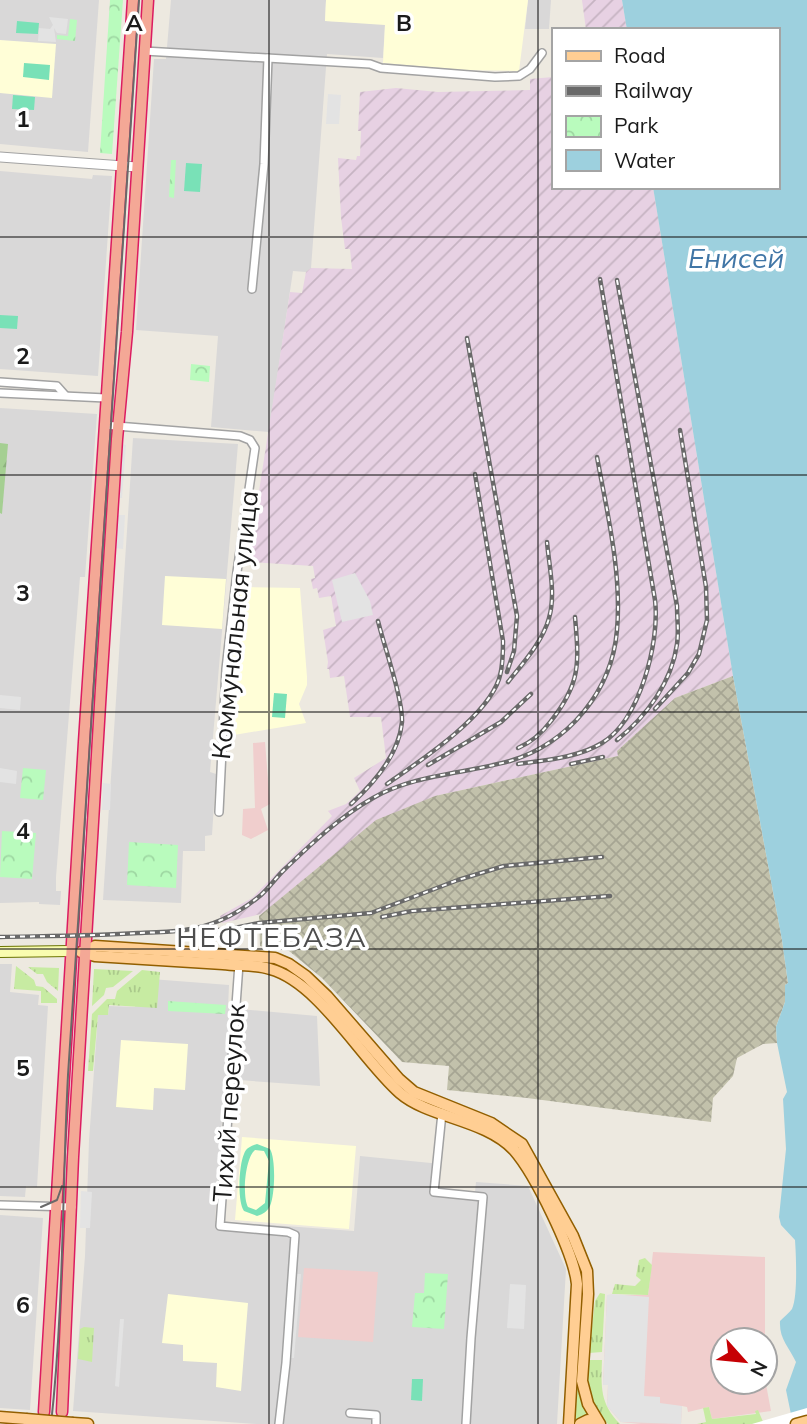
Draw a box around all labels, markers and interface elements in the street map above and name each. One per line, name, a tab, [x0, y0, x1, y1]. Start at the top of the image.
text: A	[125, 8, 143, 37]
text: B	[396, 8, 412, 37]
legend	[552, 28, 779, 189]
text: Road	[614, 42, 665, 68]
text: Railway	[614, 77, 693, 103]
text: 1	[16, 104, 30, 133]
text: Park	[614, 112, 658, 138]
text: Water	[614, 147, 675, 173]
water label: Енисей	[688, 240, 784, 275]
text: 2	[16, 341, 30, 370]
street label: Коммунальная улица	[204, 489, 265, 761]
text: 3	[16, 578, 30, 607]
text: 4	[16, 816, 30, 845]
district label: НЕФТЕБАЗА	[176, 919, 368, 954]
street label: Тихий переулок	[205, 1003, 252, 1203]
text: 5	[16, 1053, 30, 1082]
text: 6	[16, 1290, 30, 1319]
north arrow	[709, 1326, 779, 1396]
text: N	[745, 1357, 773, 1381]

